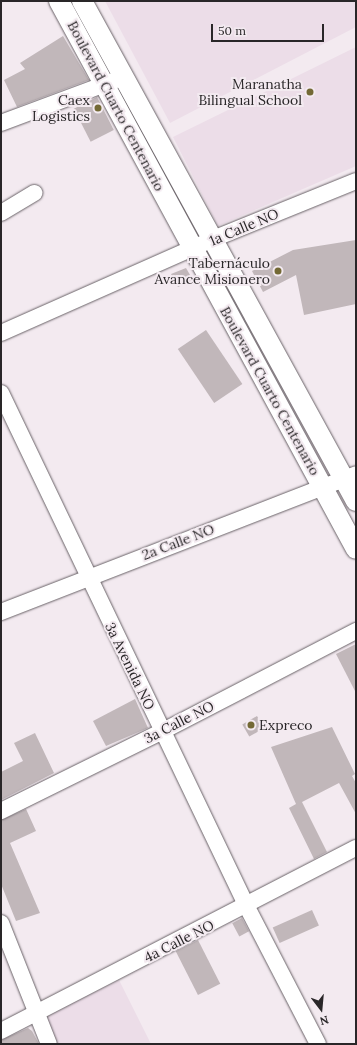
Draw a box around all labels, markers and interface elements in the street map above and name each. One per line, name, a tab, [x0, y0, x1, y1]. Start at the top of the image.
scale bar	[213, 16, 326, 42]
street label: Boulevard Cuarto Centenario	[64, 18, 168, 194]
text: 50 m	[218, 23, 246, 38]
place label: Maranatha Bilingual School	[198, 76, 302, 108]
marker: Maranatha Bilingual School	[305, 87, 315, 97]
place label: Caex Logistics	[32, 92, 90, 124]
marker: Caex Logistics	[93, 103, 103, 113]
street label: 1a Calle NO	[207, 205, 281, 249]
place label: Tabernáculo Avance Misionero	[155, 255, 270, 288]
marker: Tabernáculo Avance Misionero	[273, 266, 283, 276]
street label: Boulevard Cuarto Centenario	[217, 304, 323, 478]
street label: 2a Calle NO	[139, 521, 217, 563]
street label: 3a Avenida NO	[102, 620, 158, 712]
street label: 3a Calle NO	[141, 697, 217, 747]
place label: Expreco	[259, 717, 313, 733]
marker: Expreco	[246, 720, 256, 730]
street label: 4a Calle NO	[141, 916, 217, 966]
north arrow	[301, 989, 341, 1029]
text: N	[318, 1013, 330, 1028]

